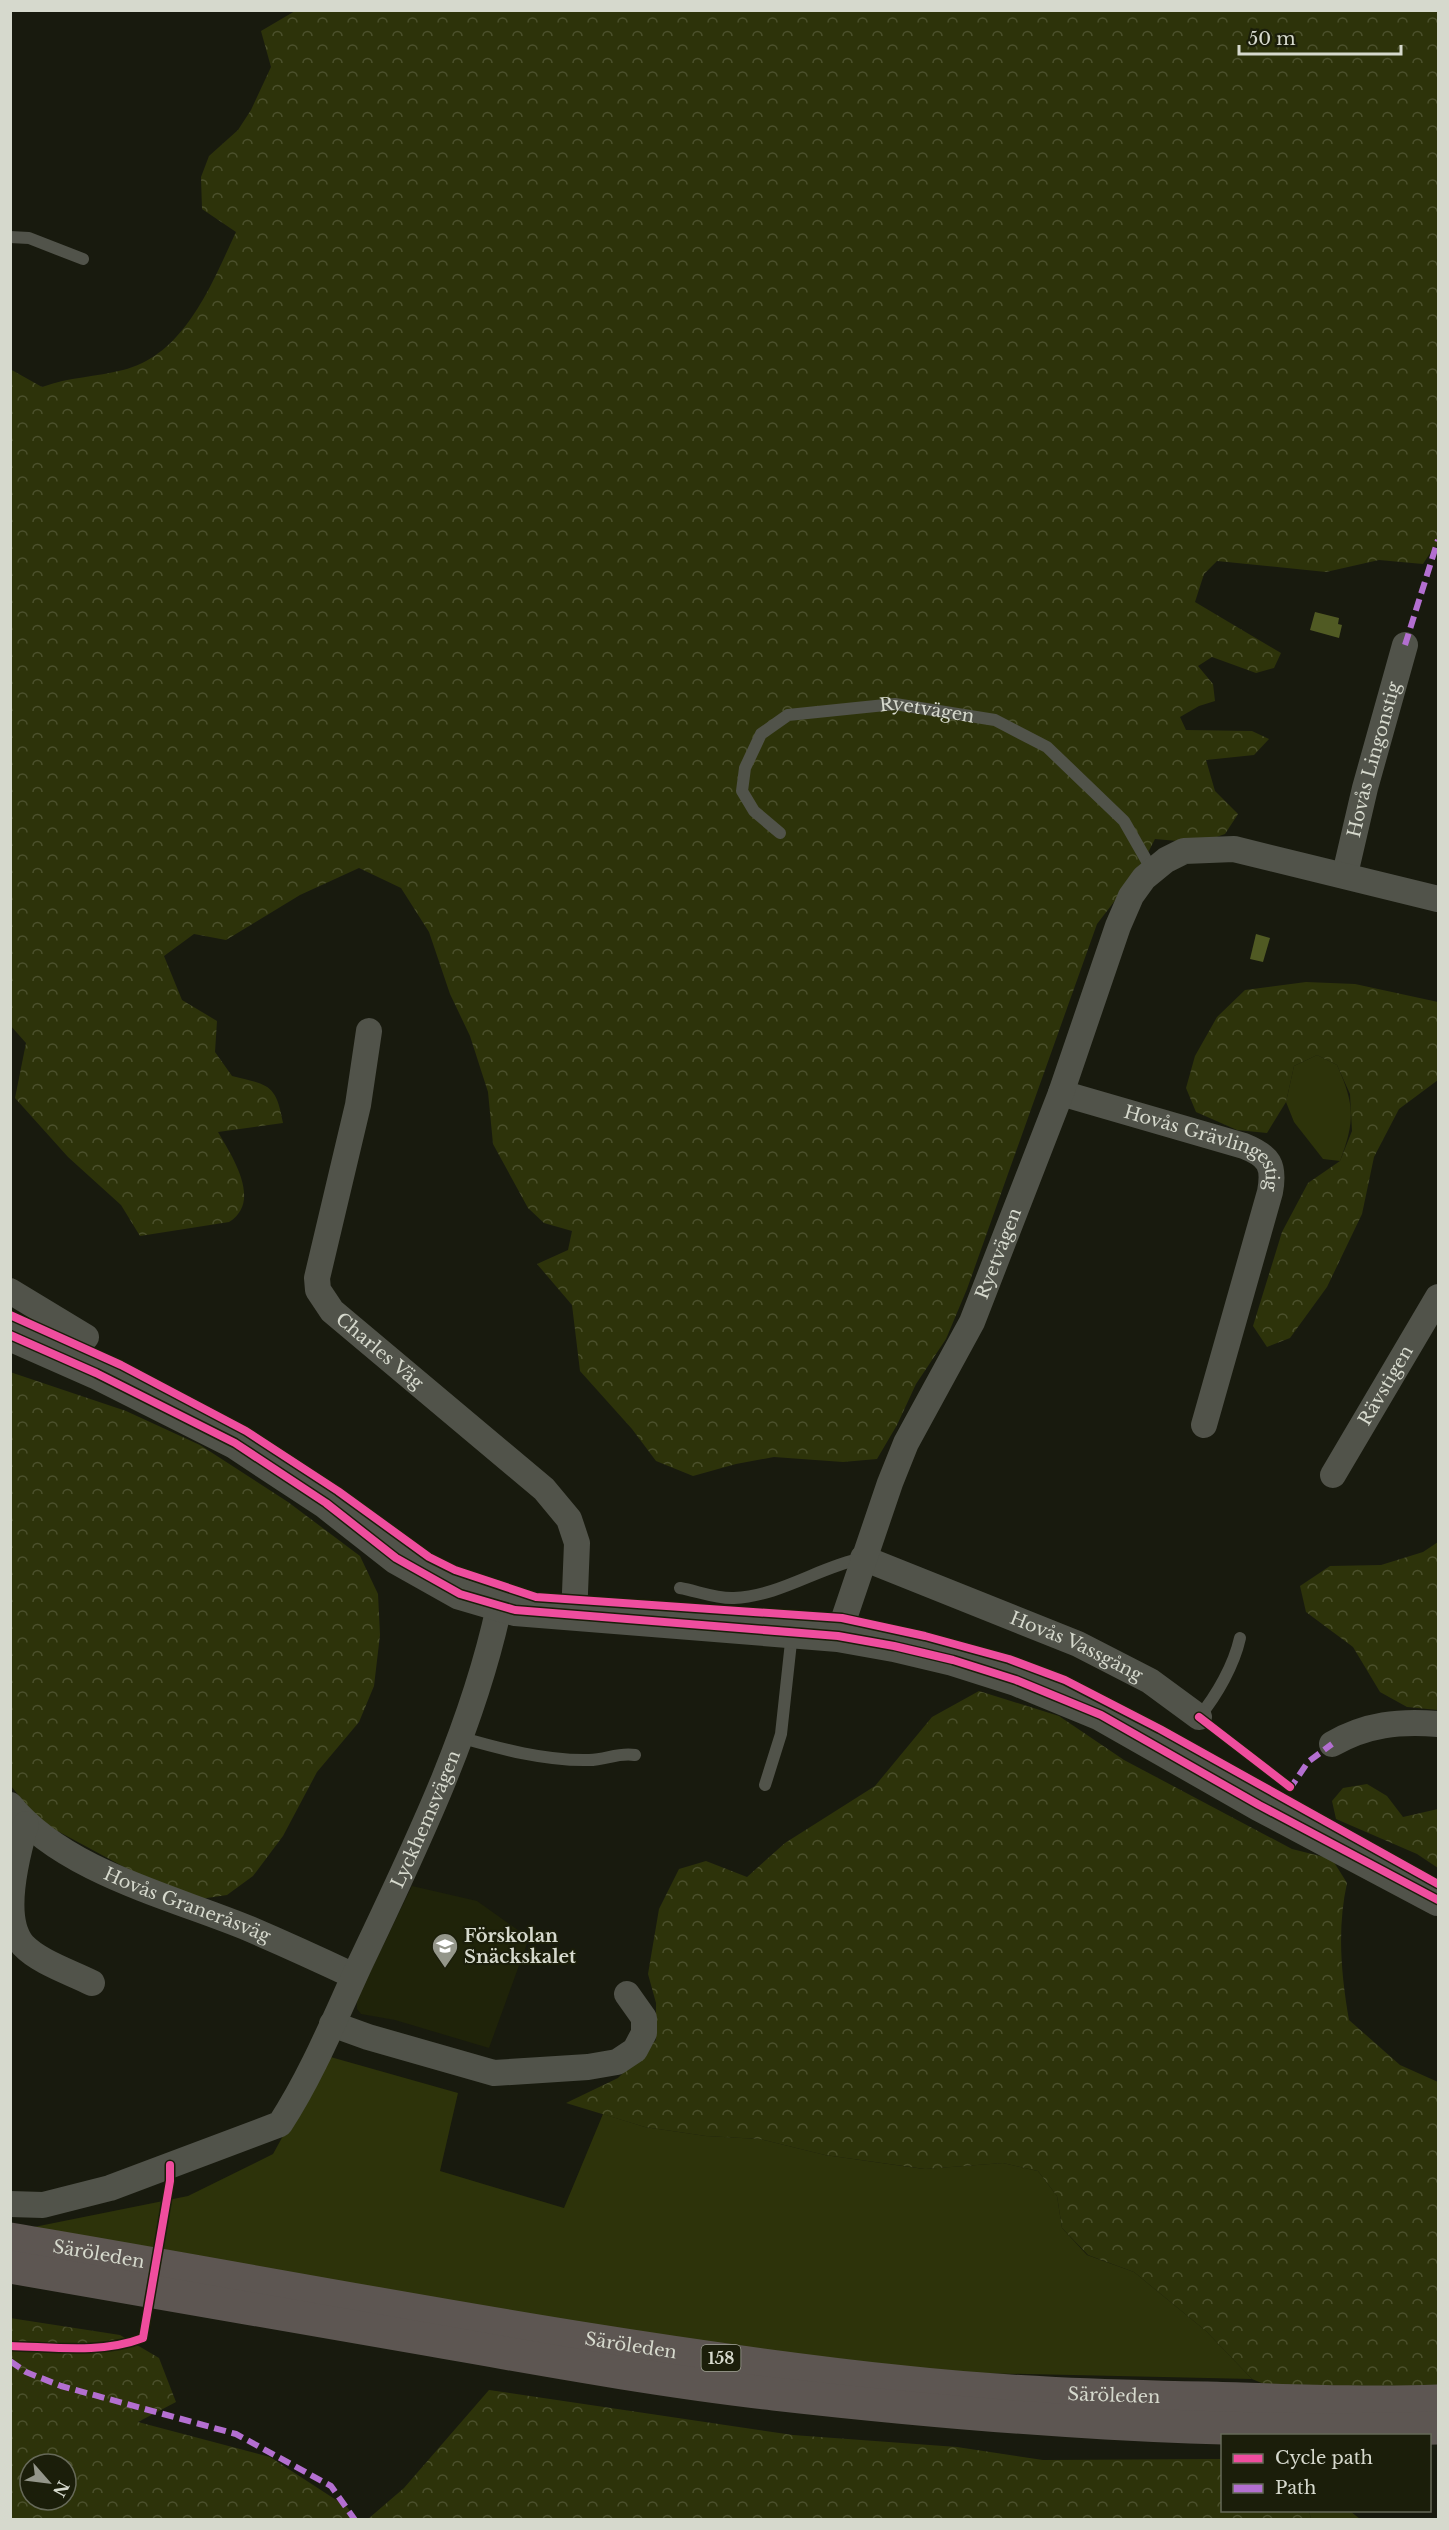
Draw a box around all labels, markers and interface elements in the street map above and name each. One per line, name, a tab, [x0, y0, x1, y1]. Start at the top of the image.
scale bar	[1239, 18, 1401, 56]
text: 50 m	[1248, 28, 1296, 50]
street label: Hovås Lingonstig	[1343, 679, 1405, 840]
street label: Ryetvägen	[878, 693, 976, 728]
street label: Hovås Grävlingestig	[1121, 1101, 1283, 1193]
street label: Ryetvägen	[971, 1205, 1026, 1302]
street label: Charles Väg	[331, 1308, 428, 1394]
street label: Rävstigen	[1354, 1341, 1418, 1429]
street label: Hovås Vassgång	[1007, 1607, 1147, 1686]
street label: Lyckhemsvägen	[386, 1747, 465, 1892]
street label: Hovås Graneråsväg	[100, 1863, 274, 1948]
place label: Förskolan Snäckskalet	[464, 1925, 576, 1968]
school or university icon: Förskolan Snäckskalet	[430, 1931, 460, 1969]
street label: Säröleden	[51, 2235, 146, 2273]
street label: Säröleden	[583, 2328, 678, 2364]
road number: 158	[702, 2345, 740, 2371]
street label: Säröleden	[1067, 2383, 1161, 2408]
legend	[1221, 2434, 1431, 2512]
text: Cycle path	[1275, 2447, 1373, 2469]
north arrow	[18, 2452, 78, 2512]
text: Path	[1275, 2477, 1316, 2499]
text: N	[49, 2478, 74, 2500]

